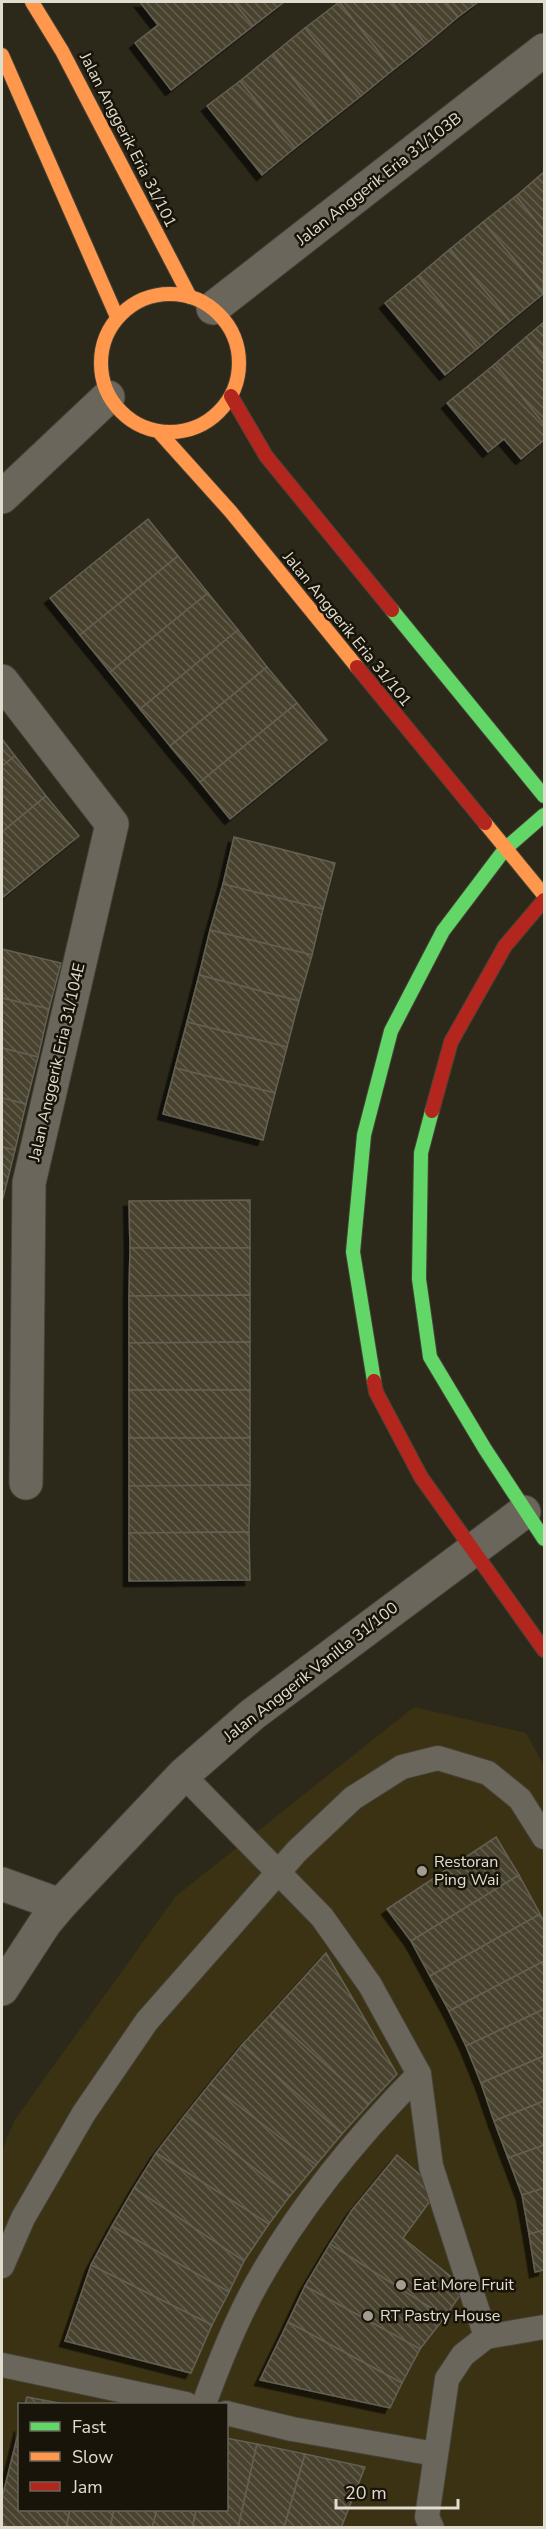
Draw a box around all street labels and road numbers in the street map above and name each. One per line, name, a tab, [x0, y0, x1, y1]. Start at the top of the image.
street label: Jalan Anggerik Eria 31/101	[74, 48, 182, 231]
street label: Jalan Anggerik Eria 31/103B	[291, 107, 466, 251]
street label: Jalan Anggerik Eria 31/101	[277, 546, 416, 711]
street label: Jalan Anggerik Eria 31/104E	[23, 961, 91, 1164]
street label: Jalan Anggerik Vanilla 31/100	[218, 1597, 403, 1748]

